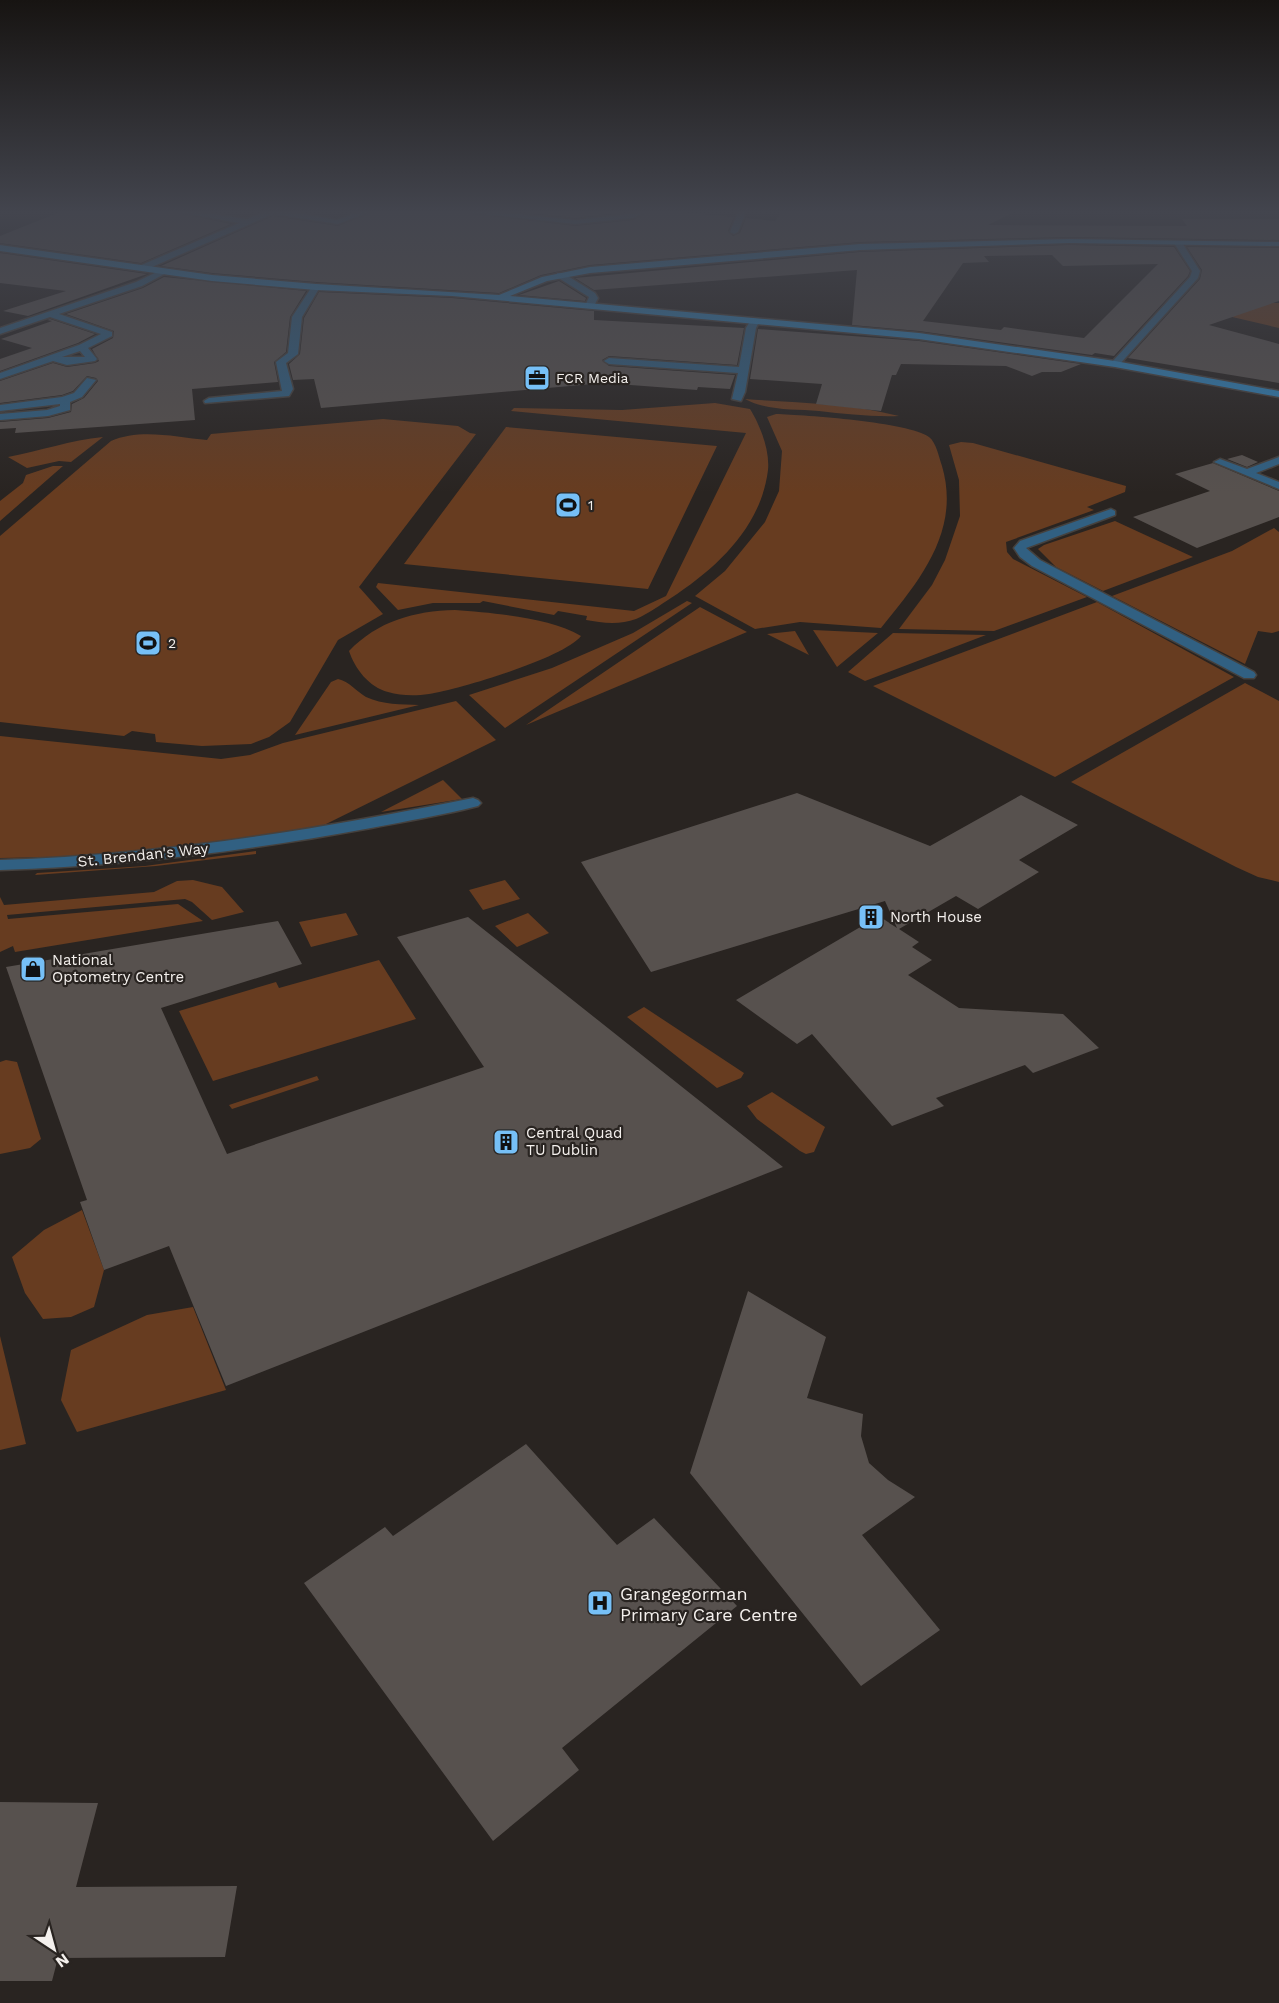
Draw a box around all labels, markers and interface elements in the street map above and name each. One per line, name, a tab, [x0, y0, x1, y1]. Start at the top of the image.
office icon: FCR Media	[522, 363, 552, 393]
place label: FCR Media	[556, 370, 628, 386]
sports icon: 1	[553, 490, 583, 520]
place label: 1	[588, 497, 593, 513]
sports icon: 2	[133, 628, 163, 658]
place label: 2	[168, 635, 176, 651]
street label: St. Brendan's Way	[77, 839, 209, 871]
building icon: North House	[856, 902, 886, 932]
place label: North House	[890, 908, 982, 926]
place label: National Optometry Centre	[52, 951, 184, 986]
shop icon: National Optometry Centre	[18, 954, 48, 984]
place label: Central Quad TU Dublin	[526, 1124, 622, 1159]
building icon: Central Quad TU Dublin	[491, 1127, 521, 1157]
place label: Grangegorman Primary Care Centre	[620, 1583, 798, 1625]
hospital icon: Grangegorman Primary Care Centre	[585, 1588, 615, 1618]
north arrow	[24, 1919, 84, 1979]
text: N	[52, 1950, 73, 1972]

